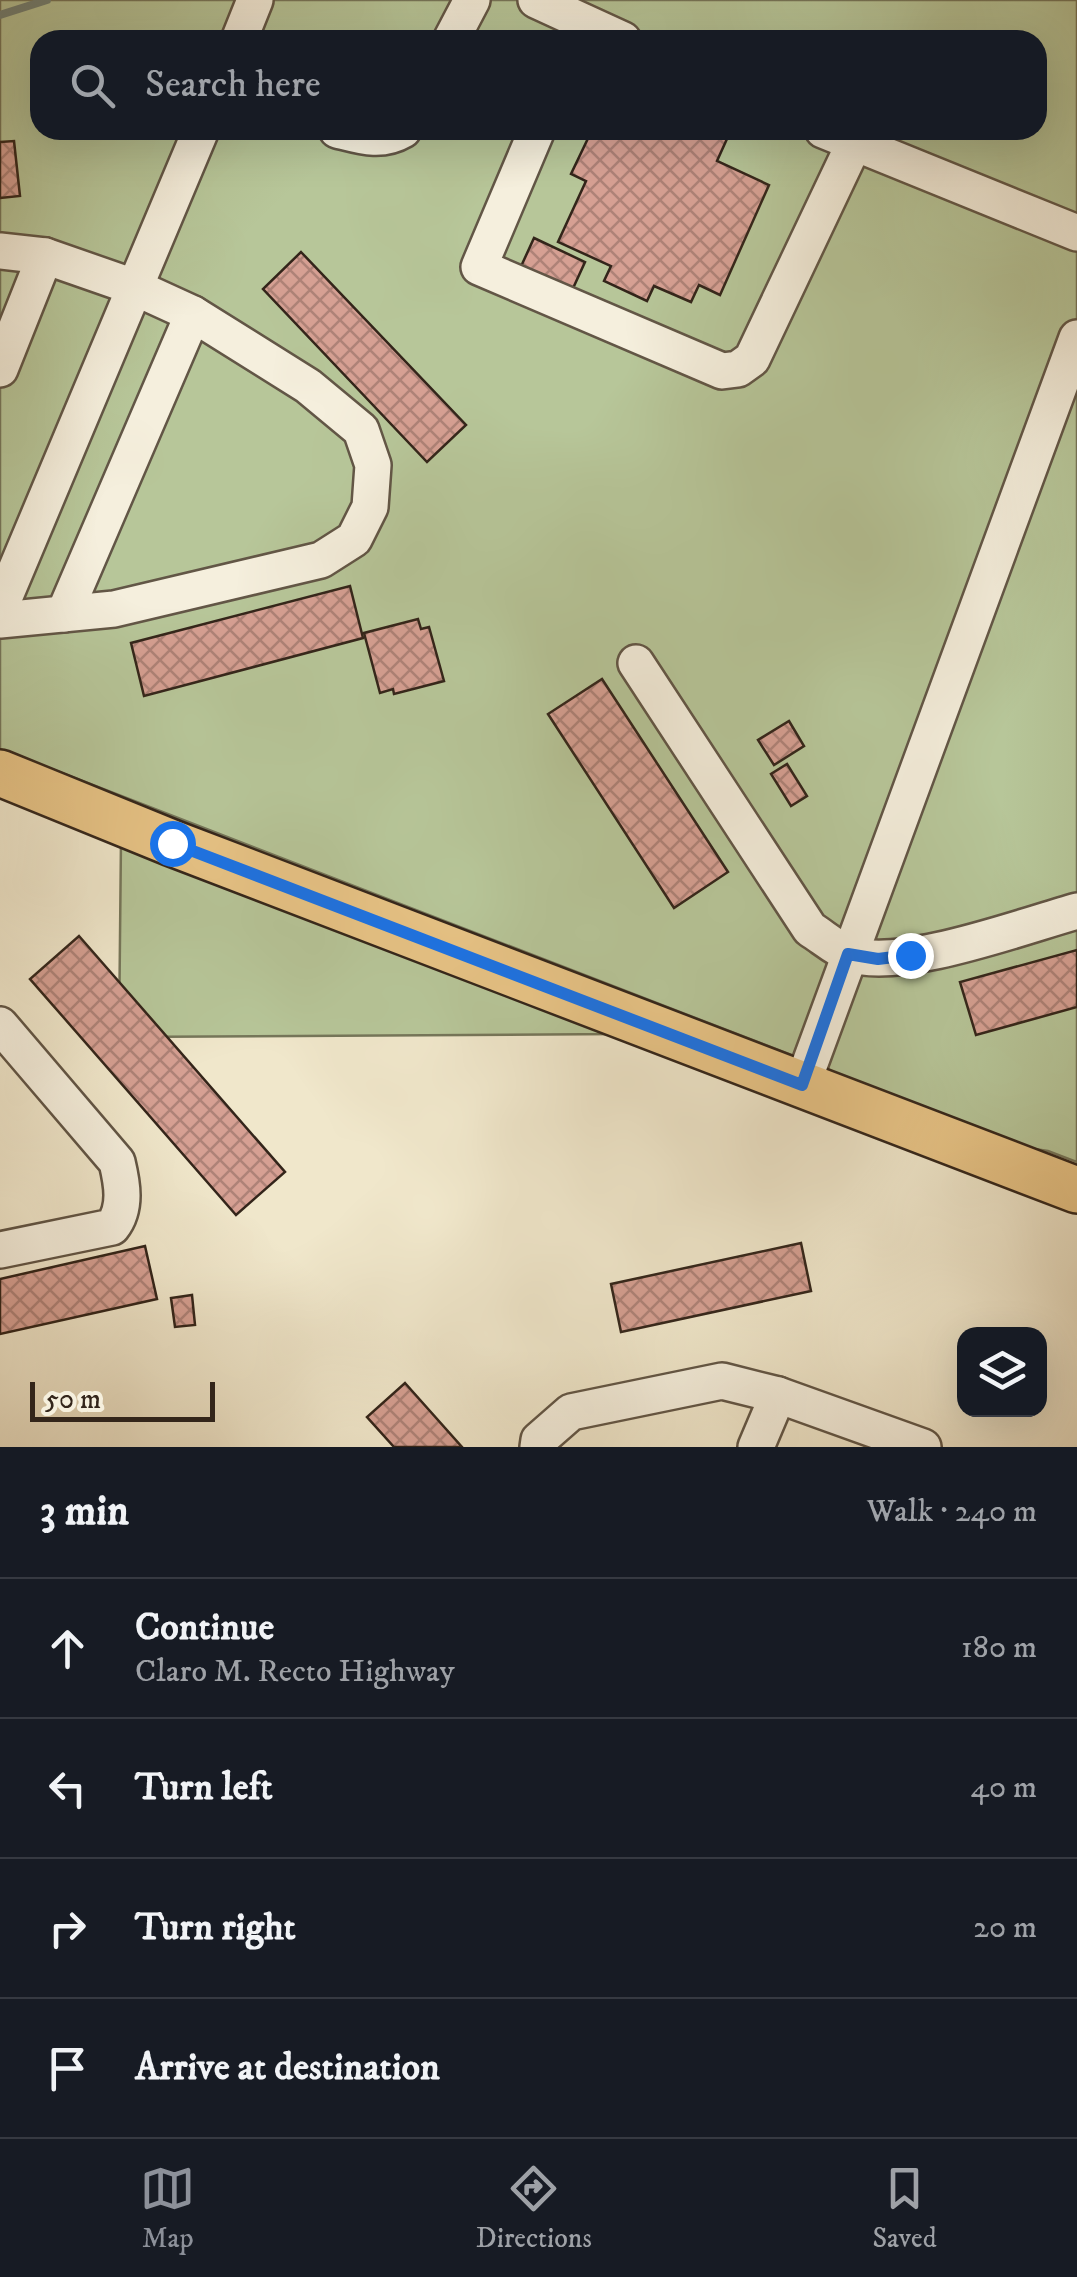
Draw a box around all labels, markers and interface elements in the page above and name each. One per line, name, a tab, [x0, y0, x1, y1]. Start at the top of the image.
search box	[30, 30, 1047, 140]
icon: search	[65, 58, 120, 113]
text: Search here	[145, 61, 321, 109]
route start	[150, 821, 196, 867]
route end	[888, 933, 934, 979]
map controls	[957, 1327, 1047, 1417]
button: layers	[957, 1327, 1047, 1417]
scale bar	[30, 1377, 215, 1422]
text: 50 m	[45, 1382, 101, 1417]
text: 3 min	[40, 1486, 129, 1538]
text: Walk · 240 m	[867, 1492, 1037, 1532]
text: Continue	[135, 1604, 274, 1652]
icon: ahead	[40, 1621, 95, 1676]
text: 180 m	[961, 1628, 1037, 1668]
text: Claro M. Recto Highway	[135, 1652, 455, 1692]
icon: left	[40, 1761, 95, 1816]
text: Turn left	[135, 1764, 273, 1812]
text: 40 m	[970, 1768, 1037, 1808]
icon: right	[40, 1901, 95, 1956]
text: Turn right	[135, 1904, 296, 1952]
text: 20 m	[973, 1908, 1037, 1948]
icon: arrive	[40, 2041, 95, 2096]
text: Arrive at destination	[135, 2044, 440, 2092]
tab: Map	[140, 2161, 195, 2256]
tab: Directions	[476, 2161, 592, 2256]
tab: Saved	[872, 2161, 937, 2256]

